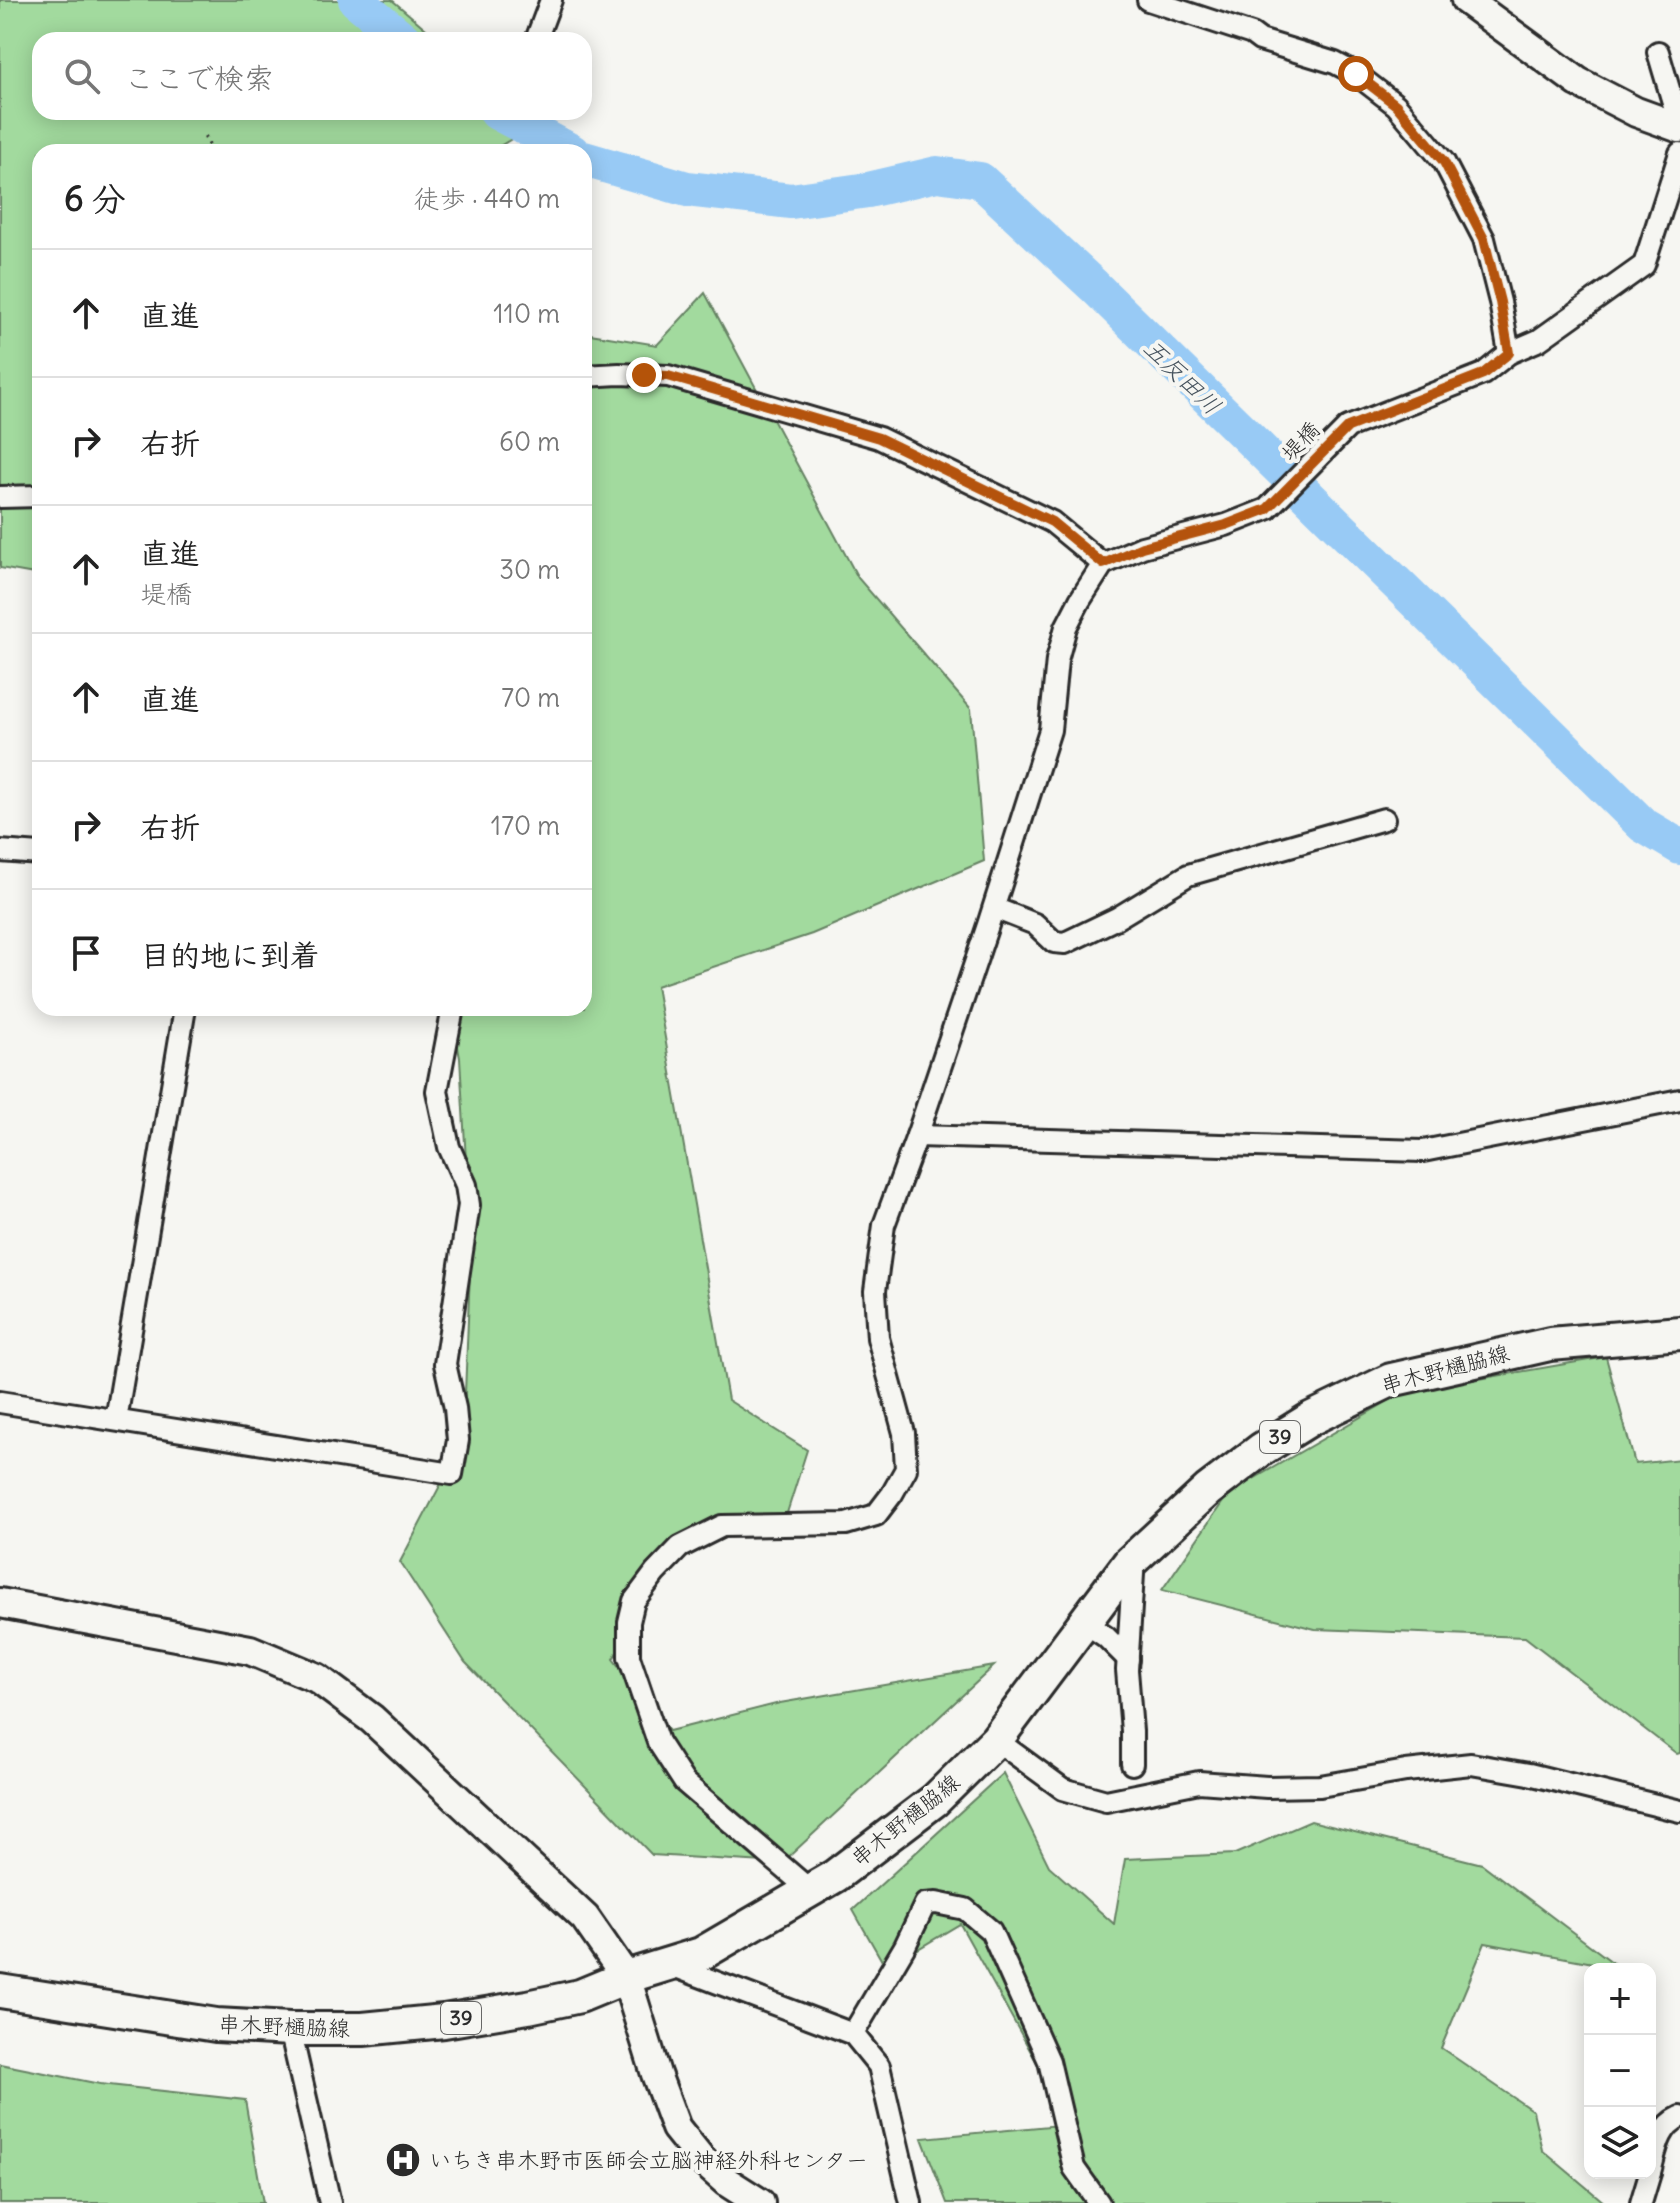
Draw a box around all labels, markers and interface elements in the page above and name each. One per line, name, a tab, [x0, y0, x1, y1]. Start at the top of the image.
search box	[32, 32, 592, 120]
icon: search	[60, 54, 104, 98]
route start	[1338, 56, 1374, 92]
text: ここで検索	[124, 59, 274, 97]
text: 6 分	[64, 177, 126, 220]
text: 徒歩 · 440 m	[414, 182, 560, 215]
icon: ahead	[64, 291, 108, 335]
text: 直進	[140, 296, 200, 334]
text: 110 m	[493, 297, 560, 330]
water label: 五反田川	[1138, 332, 1228, 420]
route end	[626, 357, 662, 393]
street label: 堤橋	[1275, 415, 1325, 467]
icon: right	[64, 419, 108, 463]
text: 右折	[140, 424, 200, 462]
text: 60 m	[499, 425, 560, 458]
text: 直進	[140, 534, 200, 572]
icon: ahead	[64, 547, 108, 591]
text: 30 m	[499, 553, 560, 586]
text: 堤橋	[140, 577, 192, 610]
icon: ahead	[64, 675, 108, 719]
text: 直進	[140, 680, 200, 718]
text: 70 m	[501, 681, 560, 714]
icon: right	[64, 803, 108, 847]
text: 右折	[140, 808, 200, 846]
text: 170 m	[491, 809, 560, 842]
icon: arrive	[64, 931, 108, 975]
text: 目的地に到着	[140, 936, 320, 974]
street label: 串木野樋脇線	[1378, 1338, 1512, 1400]
road number: 39	[1260, 1421, 1300, 1453]
street label: 串木野樋脇線	[845, 1768, 965, 1872]
map controls	[1584, 1963, 1656, 2179]
button: +	[1584, 1963, 1656, 2035]
road number: 39	[441, 2002, 481, 2034]
street label: 串木野樋脇線	[218, 2010, 350, 2042]
button: −	[1584, 2035, 1656, 2107]
button: layers	[1584, 2107, 1656, 2179]
hospital icon: いちき串木野市医師会立脳神経外科センター	[384, 2141, 422, 2179]
place label: いちき串木野市医師会立脳神経外科センター	[429, 2146, 868, 2174]

